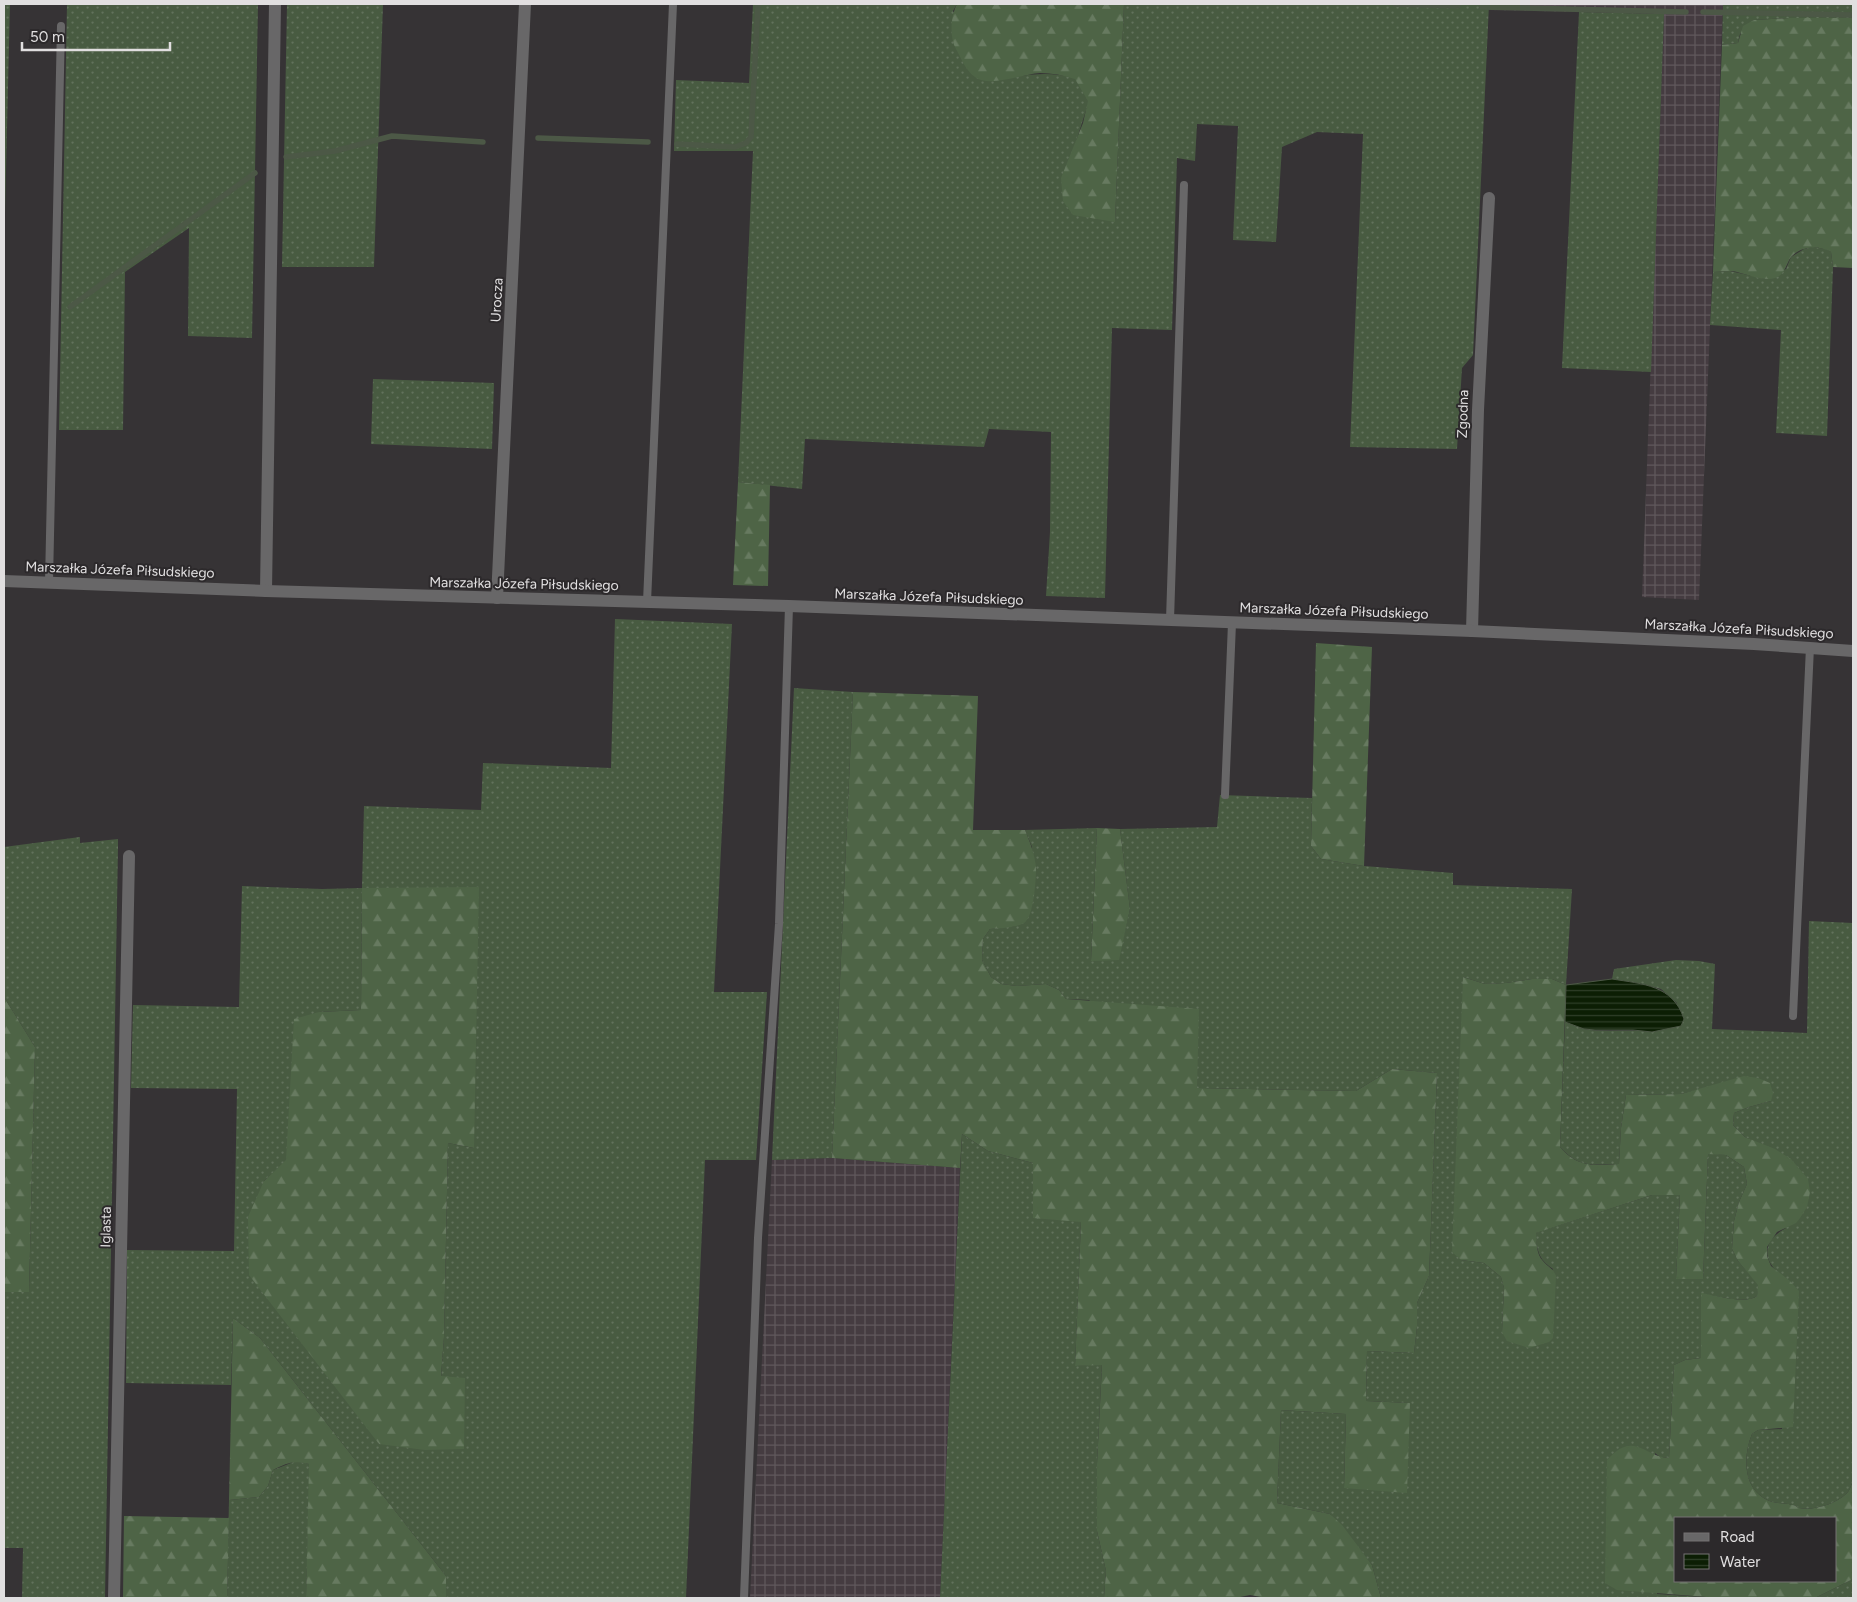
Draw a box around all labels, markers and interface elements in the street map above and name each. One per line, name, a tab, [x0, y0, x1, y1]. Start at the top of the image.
scale bar	[22, 20, 170, 52]
text: 50 m	[30, 28, 65, 46]
street label: Urocza	[487, 277, 507, 323]
street label: Zgodna	[1454, 389, 1472, 439]
street label: Marszałka Józefa Piłsudskiego	[25, 558, 215, 582]
street label: Marszałka Józefa Piłsudskiego	[429, 574, 619, 594]
street label: Marszałka Józefa Piłsudskiego	[834, 585, 1024, 609]
street label: Marszałka Józefa Piłsudskiego	[1239, 599, 1429, 623]
street label: Marszałka Józefa Piłsudskiego	[1644, 616, 1834, 642]
street label: Iglasta	[97, 1206, 115, 1248]
legend	[1674, 1517, 1837, 1582]
text: Road	[1720, 1528, 1755, 1546]
text: Water	[1720, 1553, 1760, 1571]

